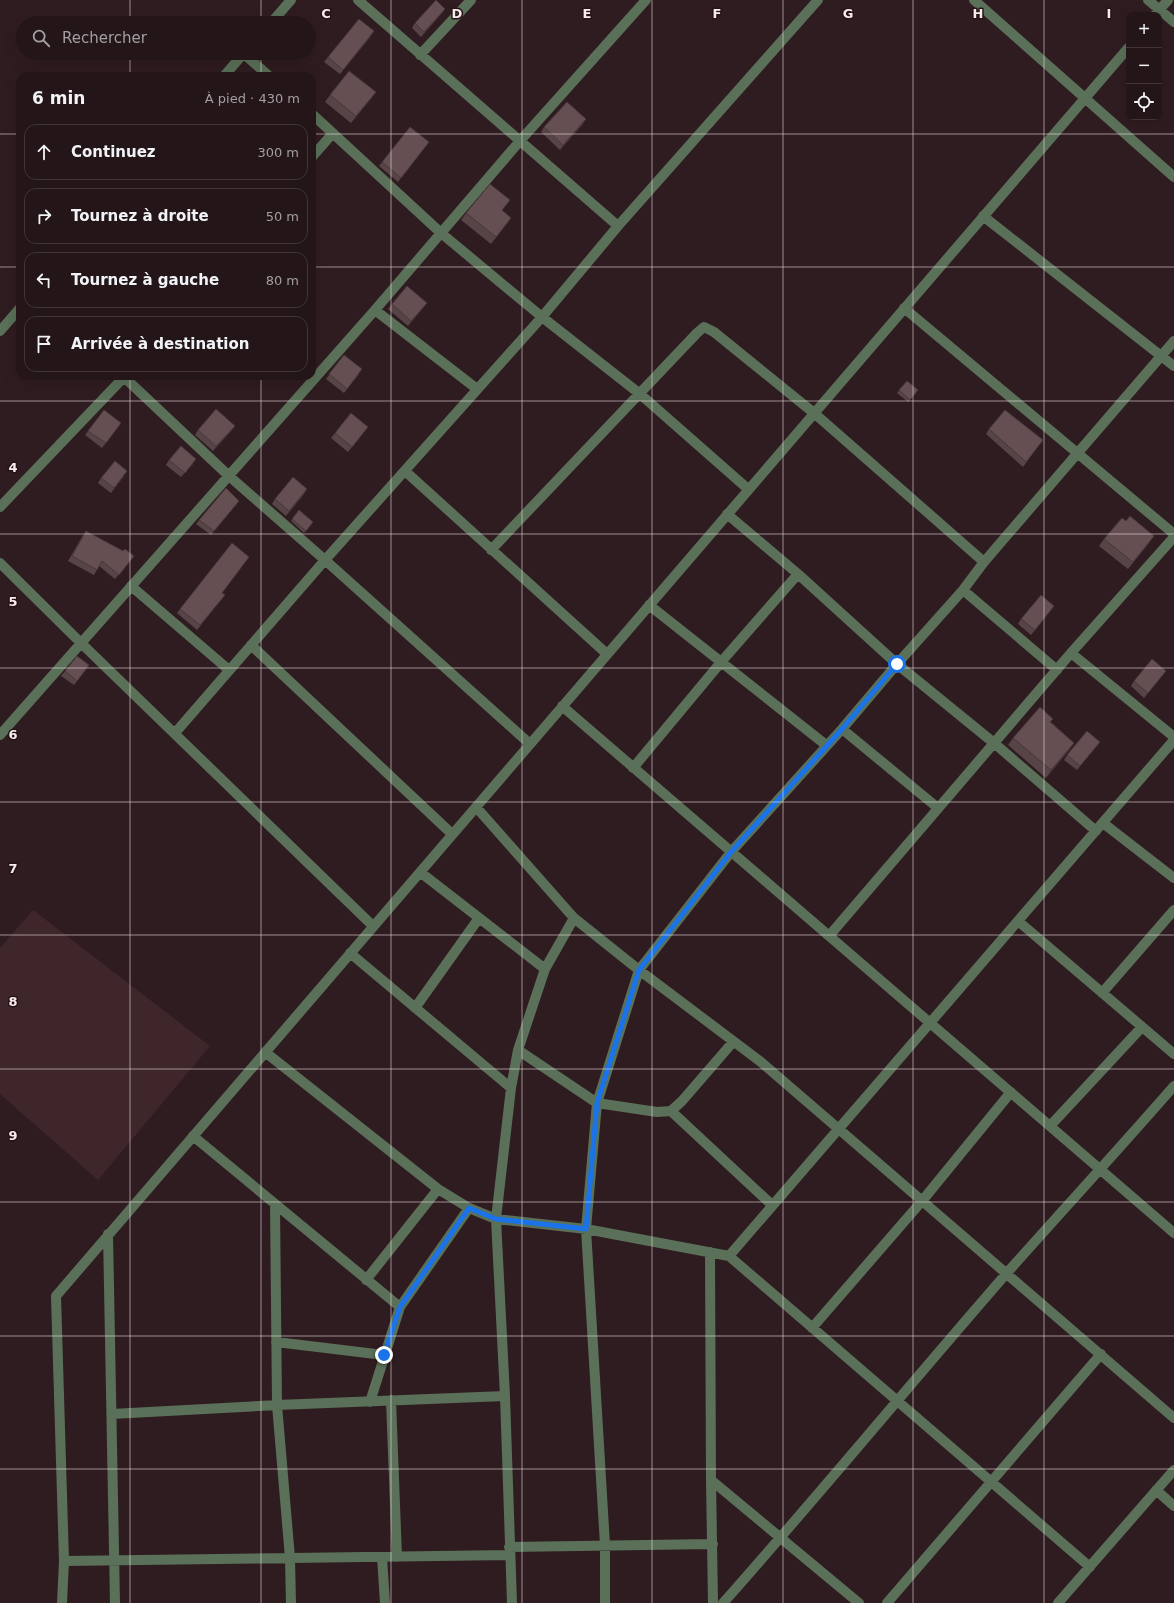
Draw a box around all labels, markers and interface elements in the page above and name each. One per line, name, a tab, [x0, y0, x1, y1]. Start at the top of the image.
text: C	[321, 6, 331, 21]
text: D	[452, 6, 463, 21]
text: E	[583, 6, 591, 21]
text: F	[713, 6, 721, 21]
text: G	[843, 6, 853, 21]
text: H	[973, 6, 983, 21]
text: I	[1107, 6, 1111, 21]
map controls	[1126, 12, 1162, 120]
button: +	[1126, 12, 1162, 48]
search box	[16, 16, 316, 60]
icon: search	[30, 27, 52, 49]
text: Rechercher	[62, 29, 147, 47]
button: −	[1126, 48, 1162, 84]
button: locate	[1126, 84, 1162, 120]
text: 6 min	[32, 88, 85, 108]
text: À pied · 430 m	[205, 91, 300, 106]
icon: ahead	[33, 141, 55, 163]
text: Continuez	[71, 143, 156, 161]
text: 300 m	[257, 145, 299, 160]
icon: right	[33, 205, 55, 227]
text: Tournez à droite	[71, 207, 209, 225]
text: 50 m	[266, 209, 299, 224]
icon: left	[33, 269, 55, 291]
text: Tournez à gauche	[71, 271, 219, 289]
text: 80 m	[266, 273, 299, 288]
icon: arrive	[33, 333, 55, 355]
text: Arrivée à destination	[71, 335, 249, 353]
text: 4	[8, 460, 18, 475]
text: 5	[8, 594, 18, 609]
route start	[888, 655, 906, 673]
text: 6	[8, 727, 18, 742]
text: 7	[8, 861, 18, 876]
text: 8	[8, 994, 18, 1009]
text: 9	[8, 1128, 18, 1143]
route end	[375, 1346, 393, 1364]

